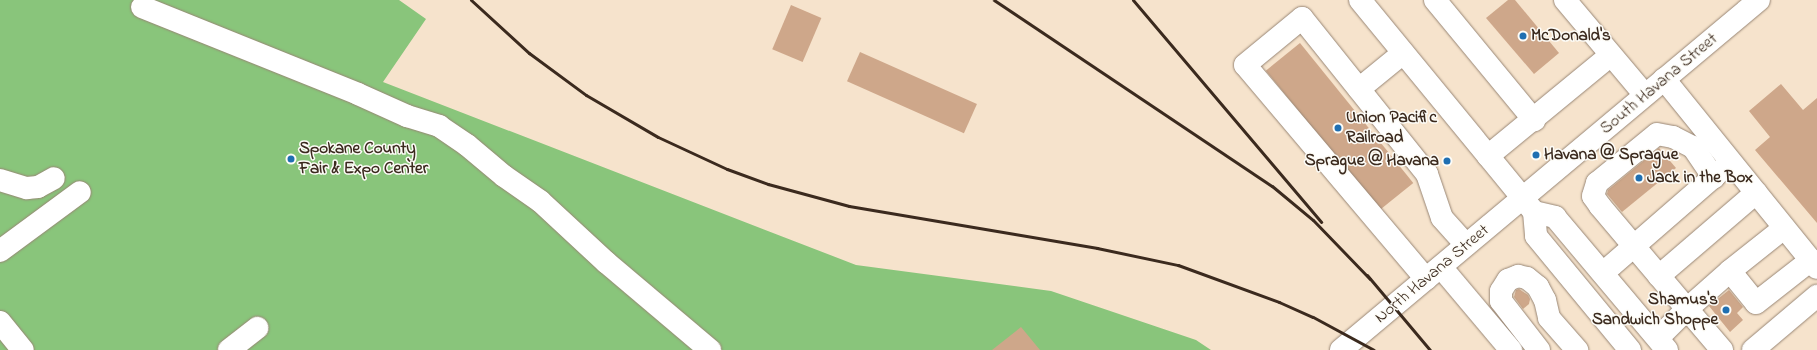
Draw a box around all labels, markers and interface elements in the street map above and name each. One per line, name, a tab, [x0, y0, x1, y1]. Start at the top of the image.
place label: McDonald's	[1531, 26, 1611, 46]
street label: South Havana Street	[1596, 29, 1722, 139]
marker: McDonald's	[1518, 31, 1528, 41]
place label: Union Pacific Railroad	[1346, 108, 1437, 148]
marker: Union Pacific Railroad	[1333, 123, 1343, 133]
place label: Spokane County Fair & Expo Center	[299, 139, 428, 179]
place label: Havana @ Sprague	[1544, 145, 1678, 165]
marker: Havana @ Sprague	[1531, 150, 1541, 160]
place label: Sprague @ Havana	[1305, 151, 1439, 171]
marker: Spokane County Fair & Expo Center	[286, 154, 296, 164]
marker: Sprague @ Havana	[1442, 156, 1452, 166]
place label: Jack in the Box	[1647, 168, 1753, 188]
marker: Jack in the Box	[1634, 173, 1644, 183]
street label: North Havana Street	[1371, 220, 1493, 328]
place label: Shamus's Sandwich Shoppe	[1592, 290, 1718, 330]
marker: Shamus's Sandwich Shoppe	[1721, 305, 1731, 315]

